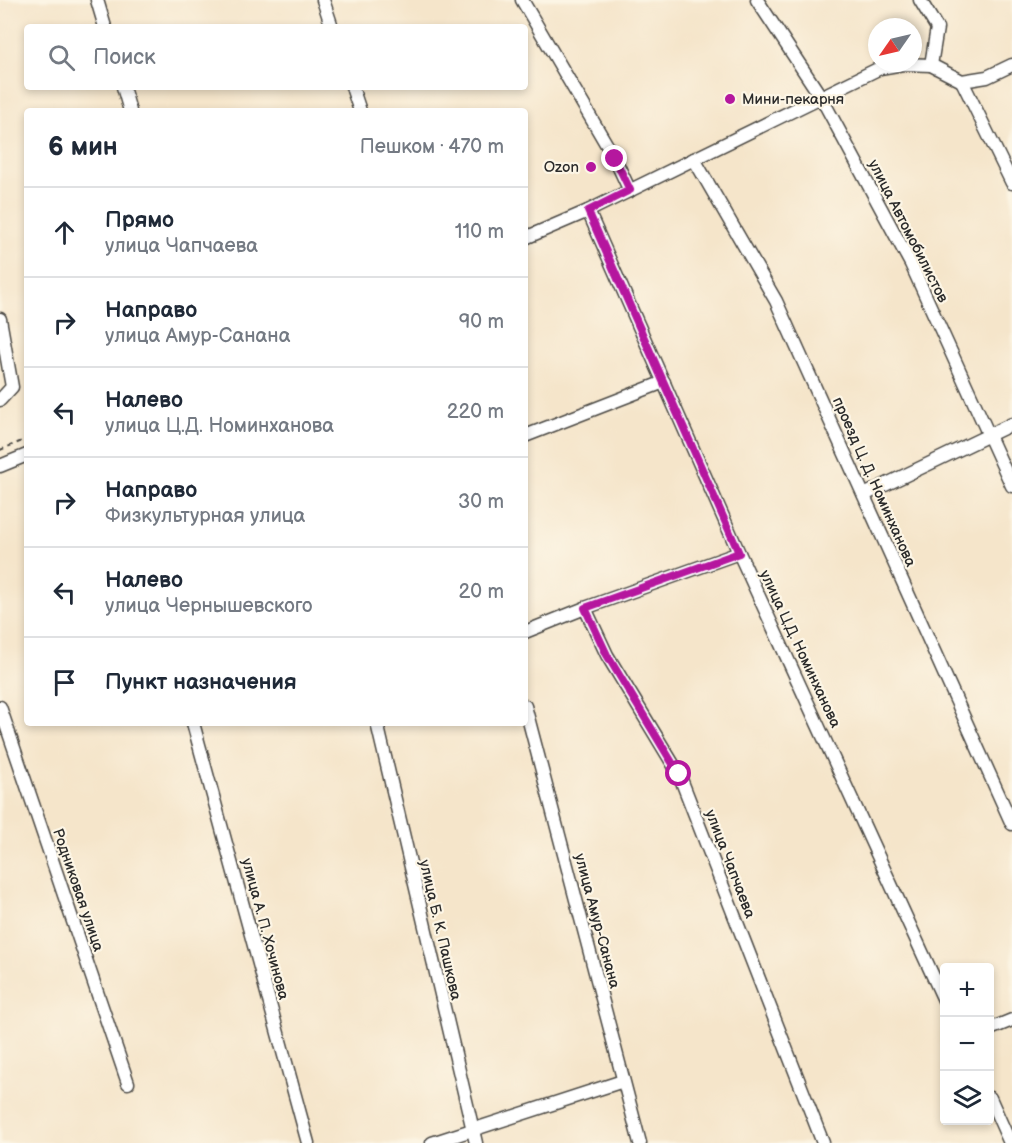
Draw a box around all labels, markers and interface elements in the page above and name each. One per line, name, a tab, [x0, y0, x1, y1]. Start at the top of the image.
north arrow	[868, 18, 922, 72]
search box	[24, 24, 528, 90]
icon: search	[45, 41, 78, 74]
text: Поиск	[93, 44, 156, 71]
place label: Мини-пекарня	[742, 90, 844, 109]
marker: Мини-пекарня	[723, 92, 737, 106]
text: 6 мин	[48, 132, 118, 163]
text: Пешком · 470 m	[360, 135, 504, 159]
route end	[601, 145, 627, 171]
street label: улица Автомобилистов	[864, 156, 952, 306]
place label: Ozon	[544, 158, 579, 177]
marker: Ozon	[584, 160, 598, 174]
text: Прямо	[105, 207, 174, 234]
icon: ahead	[48, 216, 81, 249]
text: 110 m	[455, 220, 504, 244]
text: улица Чапчаева	[105, 234, 258, 258]
text: Направо	[105, 297, 197, 324]
icon: right	[48, 306, 81, 339]
text: 90 m	[459, 310, 504, 334]
text: улица Амур-Санана	[105, 324, 291, 348]
text: Налево	[105, 387, 183, 414]
street label: проезд Ц. Д. Номинханова	[828, 394, 920, 570]
icon: left	[48, 396, 81, 429]
text: 220 m	[447, 400, 504, 424]
text: улица Ц.Д. Номинханова	[105, 414, 334, 438]
text: Направо	[105, 477, 197, 504]
icon: right	[48, 486, 81, 519]
text: 30 m	[458, 490, 504, 514]
text: Физкультурная улица	[105, 504, 305, 528]
text: Налево	[105, 567, 183, 594]
street label: улица Ц.Д. Номинханова	[755, 567, 845, 731]
icon: left	[48, 576, 81, 609]
text: 20 m	[459, 580, 504, 604]
text: улица Чернышевского	[105, 594, 313, 618]
icon: arrive	[48, 666, 81, 699]
text: Пункт назначения	[105, 669, 297, 696]
route start	[665, 760, 691, 786]
street label: улица Чапчаева	[701, 807, 759, 921]
street label: Родниковая улица	[48, 826, 108, 954]
street label: улица Амур-Санана	[570, 851, 624, 991]
street label: улица А. П. Хочинова	[237, 856, 293, 1002]
street label: улица Б. К. Пашкова	[415, 858, 465, 1002]
map controls	[940, 963, 994, 1125]
button: +	[940, 963, 994, 1017]
button: −	[940, 1017, 994, 1071]
button: layers	[940, 1071, 994, 1125]

